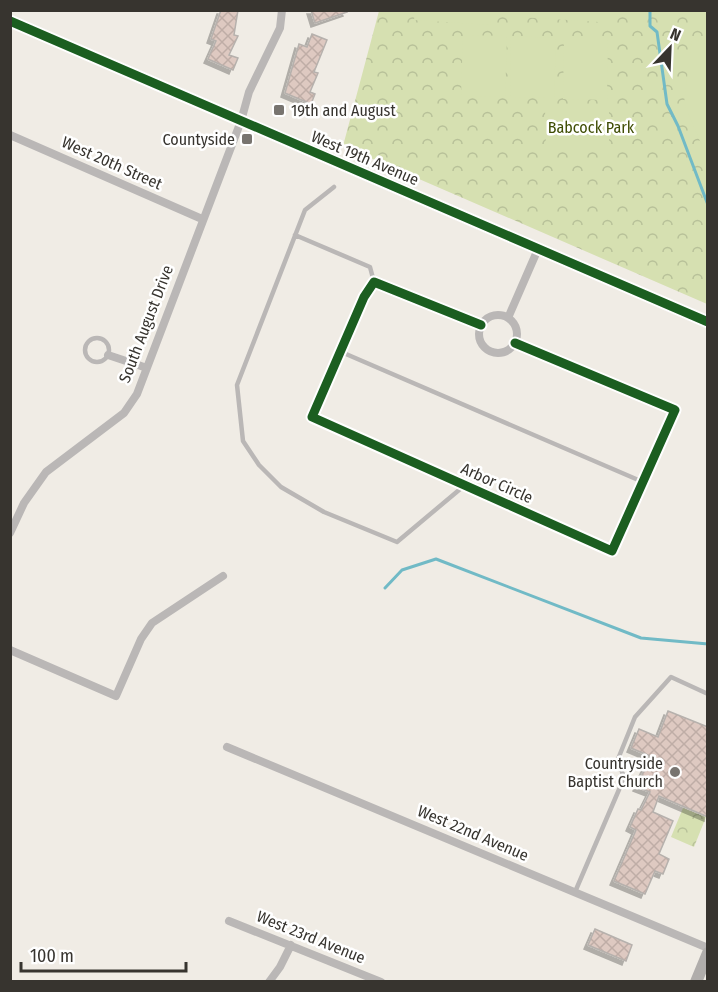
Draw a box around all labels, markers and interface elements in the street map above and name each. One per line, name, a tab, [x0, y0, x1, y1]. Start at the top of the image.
north arrow	[640, 18, 700, 78]
text: N	[668, 24, 684, 45]
place label: 19th and August	[291, 101, 396, 120]
marker: 19th and August	[272, 103, 286, 117]
park label: Babcock Park	[548, 118, 635, 137]
street label: West 19th Avenue	[308, 127, 422, 189]
place label: Countyside	[162, 130, 235, 149]
street label: West 20th Street	[59, 132, 166, 194]
marker: Countyside	[240, 132, 254, 146]
street label: South August Drive	[115, 262, 177, 385]
street label: Arbor Circle	[458, 459, 536, 507]
place label: Countryside Baptist Church	[568, 754, 663, 791]
marker: Countryside Baptist Church	[668, 765, 682, 779]
street label: West 22nd Avenue	[415, 801, 531, 865]
street label: West 23rd Avenue	[254, 907, 368, 967]
scale bar	[21, 935, 186, 973]
text: 100 m	[30, 945, 74, 967]

